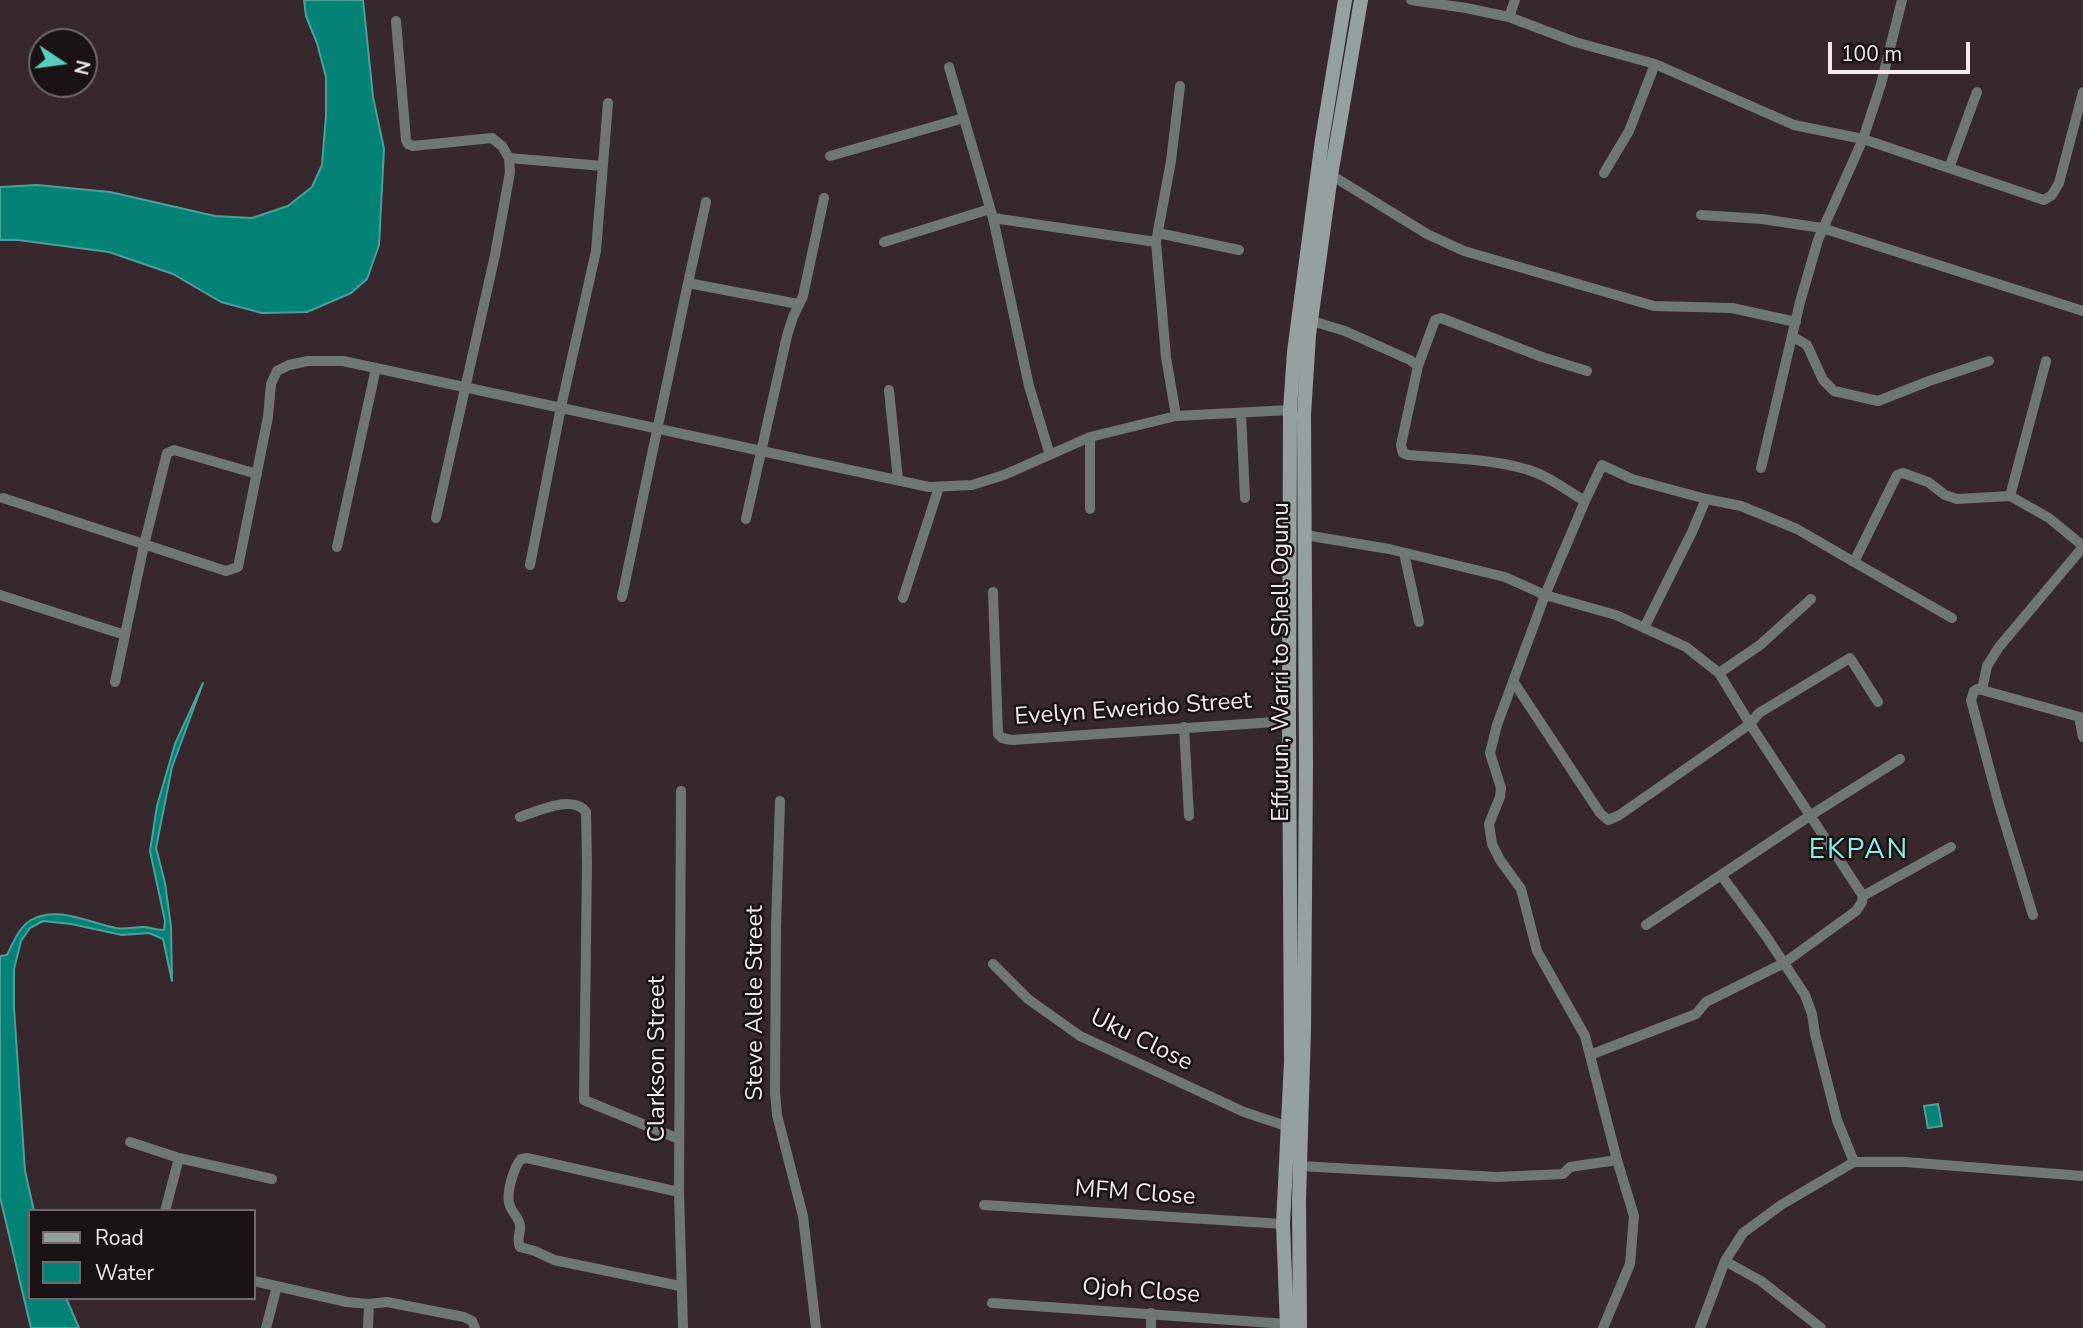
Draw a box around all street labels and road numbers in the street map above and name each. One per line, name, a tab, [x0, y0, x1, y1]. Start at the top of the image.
street label: Effurun, Warri to Shell Ogunu	[1268, 502, 1296, 822]
street label: Evelyn Ewerido Street	[1014, 687, 1252, 733]
street label: Steve Alele Street	[742, 905, 770, 1101]
street label: Clarkson Street	[644, 976, 672, 1142]
street label: Uku Close	[1085, 1004, 1197, 1078]
street label: MFM Close	[1074, 1175, 1196, 1213]
street label: Ojoh Close	[1081, 1274, 1201, 1310]

